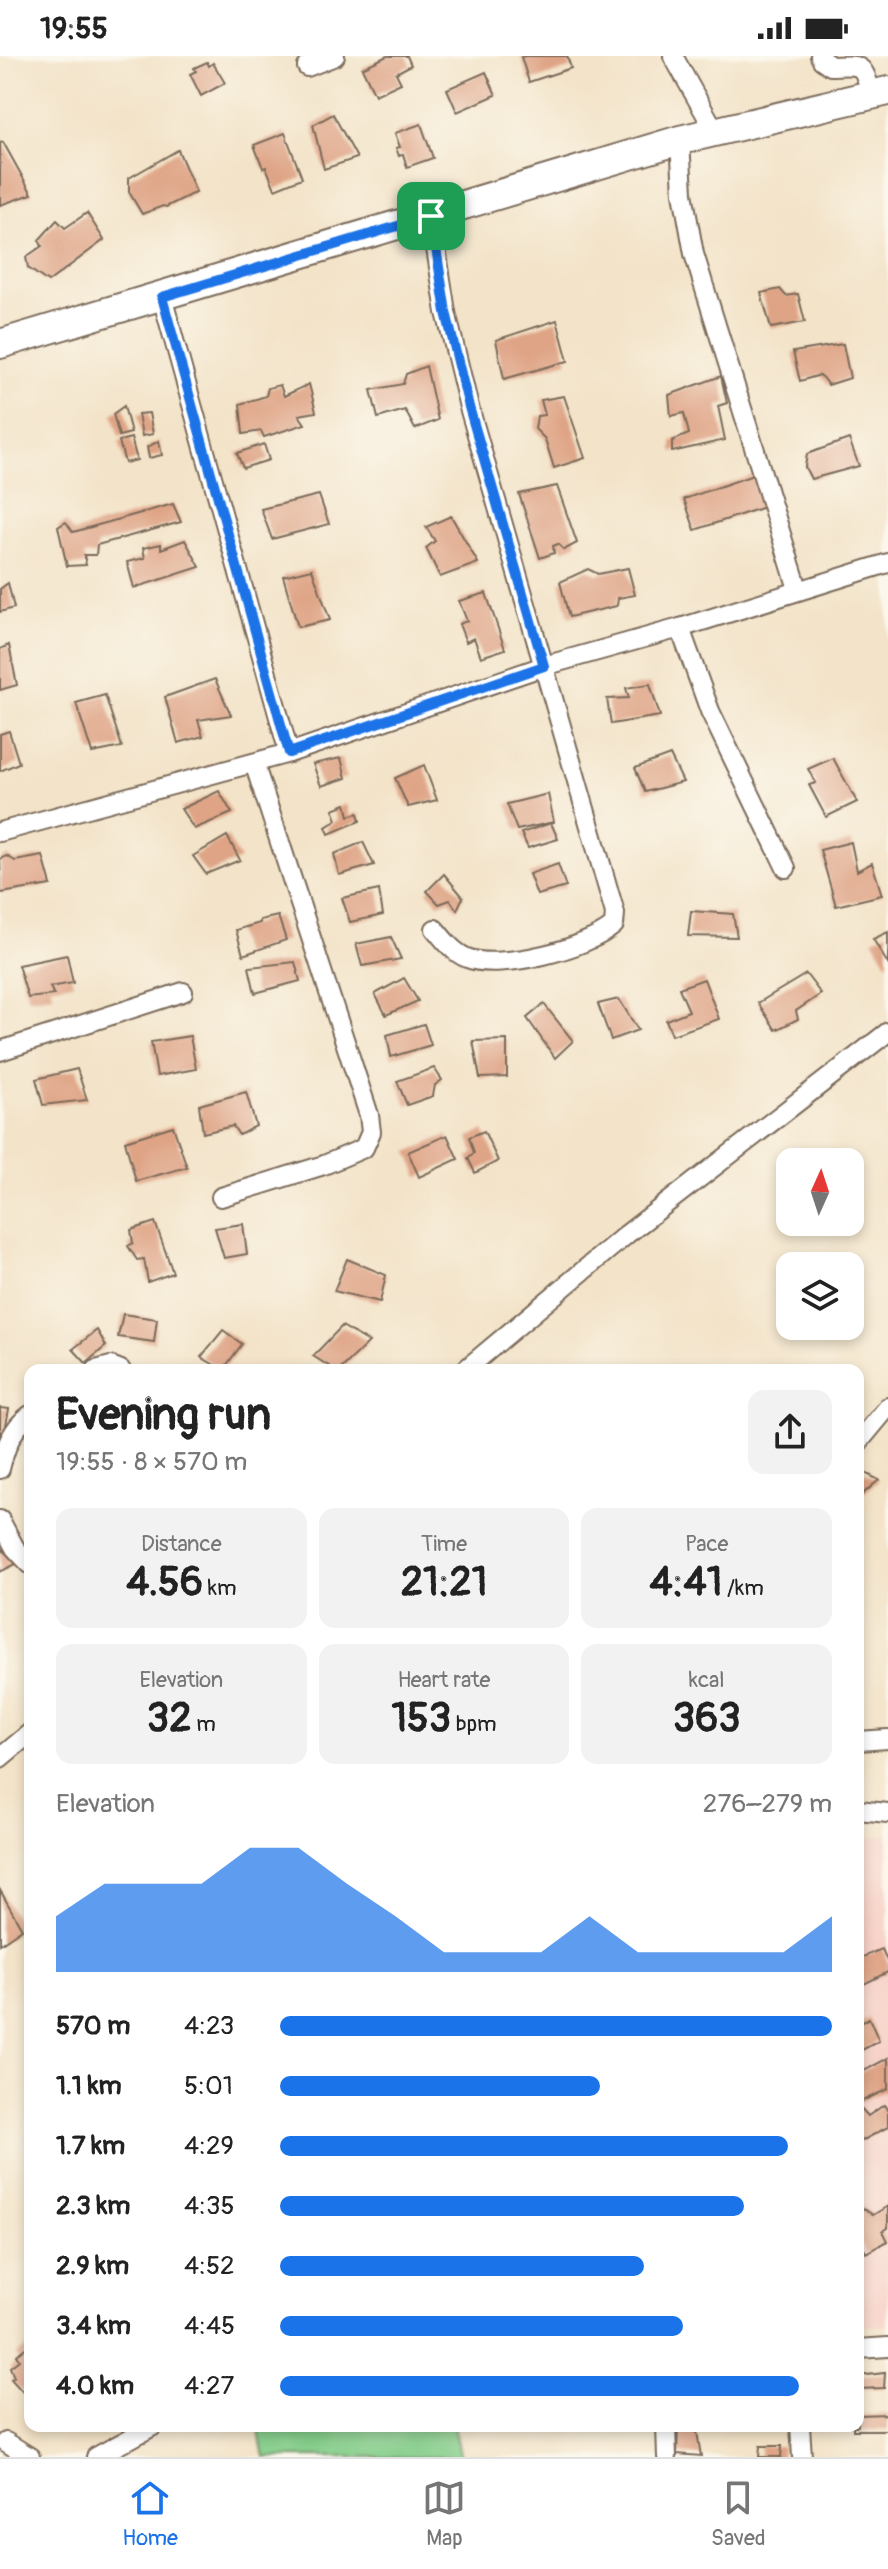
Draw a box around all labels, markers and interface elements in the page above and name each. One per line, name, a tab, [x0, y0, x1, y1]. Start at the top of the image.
text: 19:55	[40, 10, 108, 47]
pin	[397, 182, 465, 250]
icon: arrive	[409, 194, 453, 238]
north arrow	[776, 1148, 864, 1236]
map controls	[776, 1148, 864, 1340]
button: layers	[776, 1252, 864, 1340]
text: Evening run	[56, 1388, 271, 1443]
button: share	[748, 1390, 832, 1474]
text: 19:55 · 8 × 570 m	[56, 1446, 247, 1478]
text: Distance	[141, 1530, 222, 1558]
text: Time	[421, 1530, 467, 1558]
text: Pace	[685, 1530, 728, 1558]
text: 4.56	[126, 1558, 203, 1607]
text: 21:21	[401, 1558, 487, 1607]
text: 4:41	[650, 1558, 722, 1607]
text: km	[203, 1574, 237, 1602]
text: /km	[722, 1574, 764, 1602]
text: Elevation	[139, 1666, 223, 1694]
text: Heart rate	[398, 1666, 490, 1694]
text: kcal	[689, 1666, 725, 1694]
text: 32	[147, 1694, 192, 1743]
text: 153	[391, 1694, 451, 1743]
text: 363	[673, 1694, 741, 1743]
text: m	[192, 1710, 216, 1738]
text: bpm	[451, 1710, 497, 1738]
text: Elevation	[56, 1788, 155, 1820]
text: 276–279 m	[703, 1788, 832, 1820]
text: 570 m	[56, 2010, 130, 2042]
text: 4:23	[184, 2010, 234, 2042]
text: 1.1 km	[56, 2070, 122, 2102]
text: 5:01	[184, 2070, 233, 2102]
text: 1.7 km	[56, 2130, 125, 2162]
text: 4:29	[184, 2130, 234, 2162]
text: 2.3 km	[56, 2190, 130, 2222]
text: 4:35	[184, 2190, 235, 2222]
text: 2.9 km	[56, 2250, 129, 2282]
text: 4:52	[184, 2250, 235, 2282]
text: 3.4 km	[56, 2310, 131, 2342]
text: 4:45	[184, 2310, 235, 2342]
text: 4.0 km	[56, 2370, 134, 2402]
text: 4:27	[184, 2370, 234, 2402]
tab: Home	[122, 2476, 178, 2552]
tab: Map	[422, 2476, 466, 2552]
tab: Saved	[711, 2476, 766, 2552]

